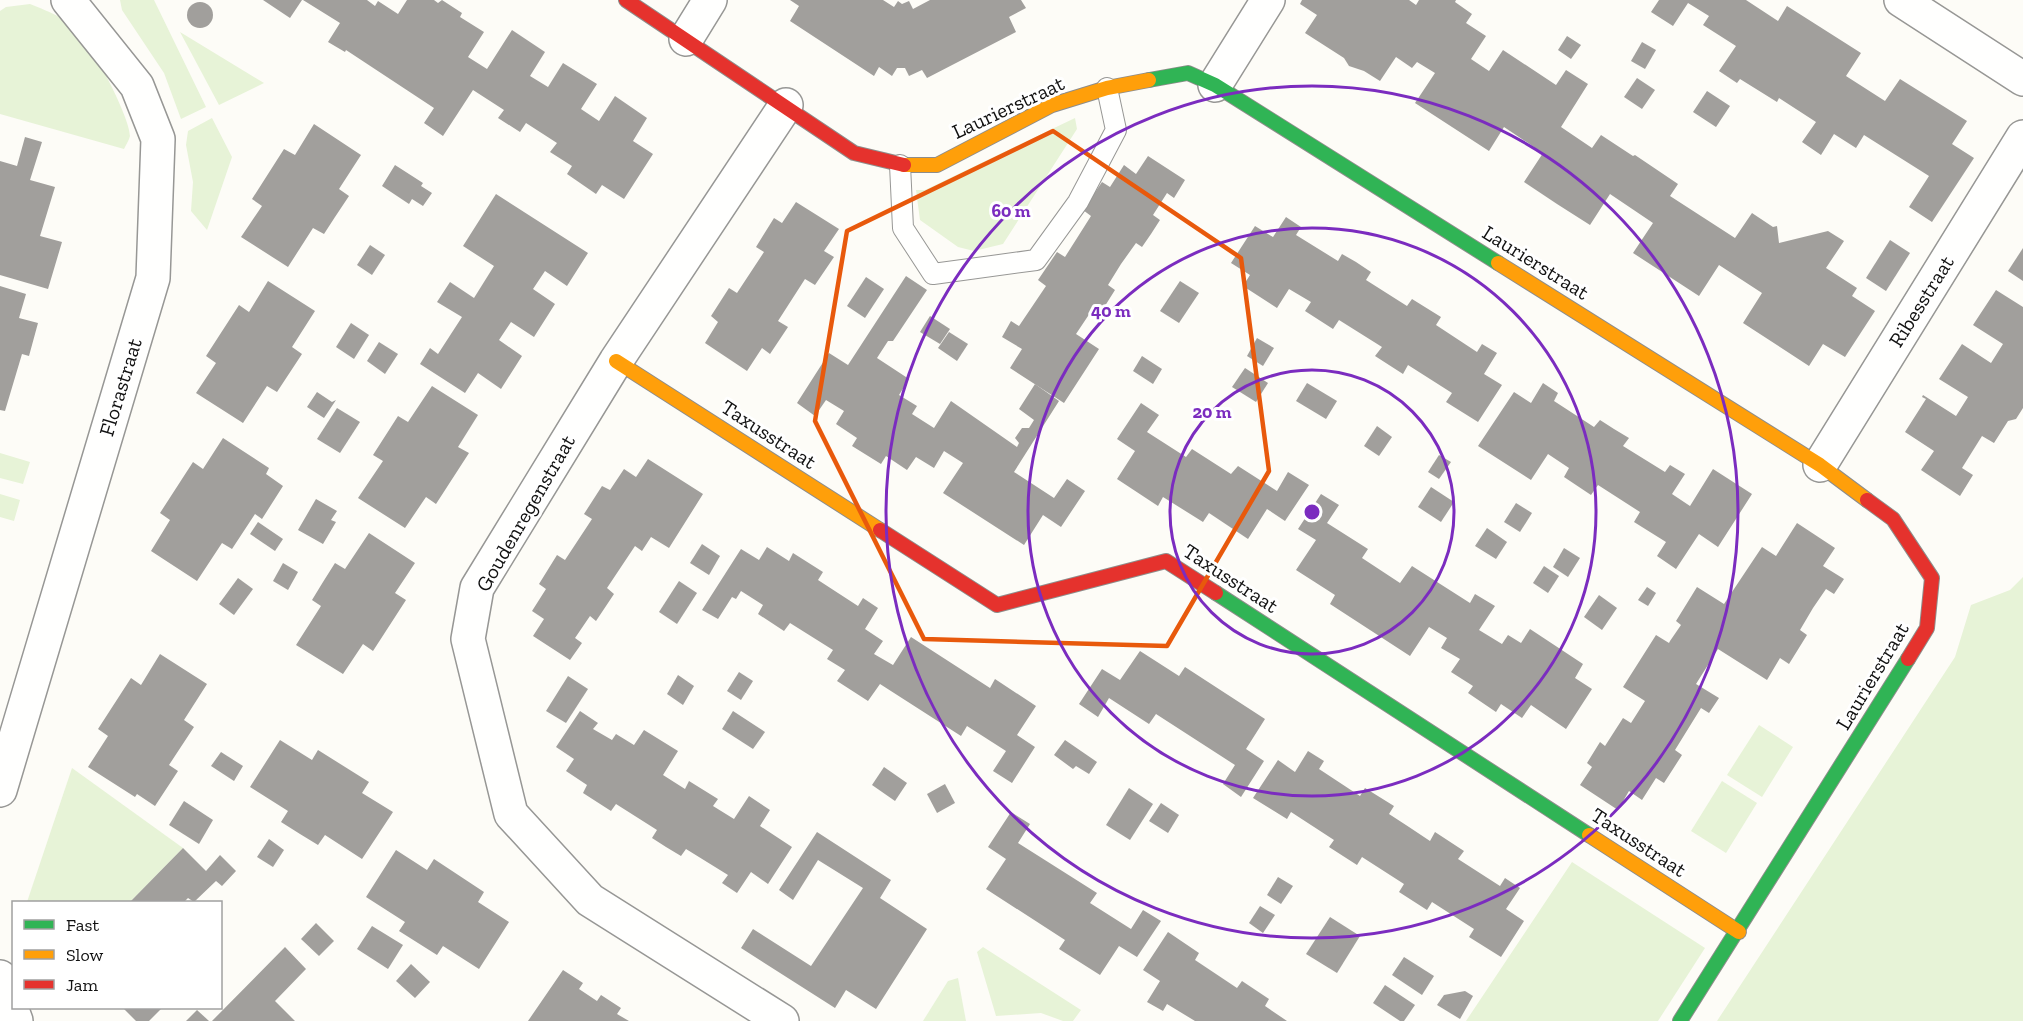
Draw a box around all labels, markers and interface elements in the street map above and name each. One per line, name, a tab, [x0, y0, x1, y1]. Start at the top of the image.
street label: Laurierstraat	[948, 70, 1068, 144]
text: 60 m	[991, 200, 1031, 222]
street label: Laurierstraat	[1478, 219, 1594, 305]
street label: Ribesstraat	[1883, 251, 1959, 351]
text: 40 m	[1091, 300, 1131, 322]
street label: Florastraat	[93, 335, 147, 439]
street label: Taxusstraat	[717, 394, 821, 474]
text: 20 m	[1192, 401, 1232, 423]
street label: Goudenregenstraat	[470, 430, 580, 596]
centre of rings	[1302, 502, 1322, 522]
street label: Taxusstraat	[1179, 538, 1283, 618]
street label: Laurierstraat	[1830, 618, 1914, 734]
street label: Taxusstraat	[1587, 802, 1691, 882]
legend	[12, 901, 222, 1009]
text: Fast	[66, 914, 99, 936]
text: Slow	[66, 944, 103, 966]
text: Jam	[66, 974, 98, 996]

